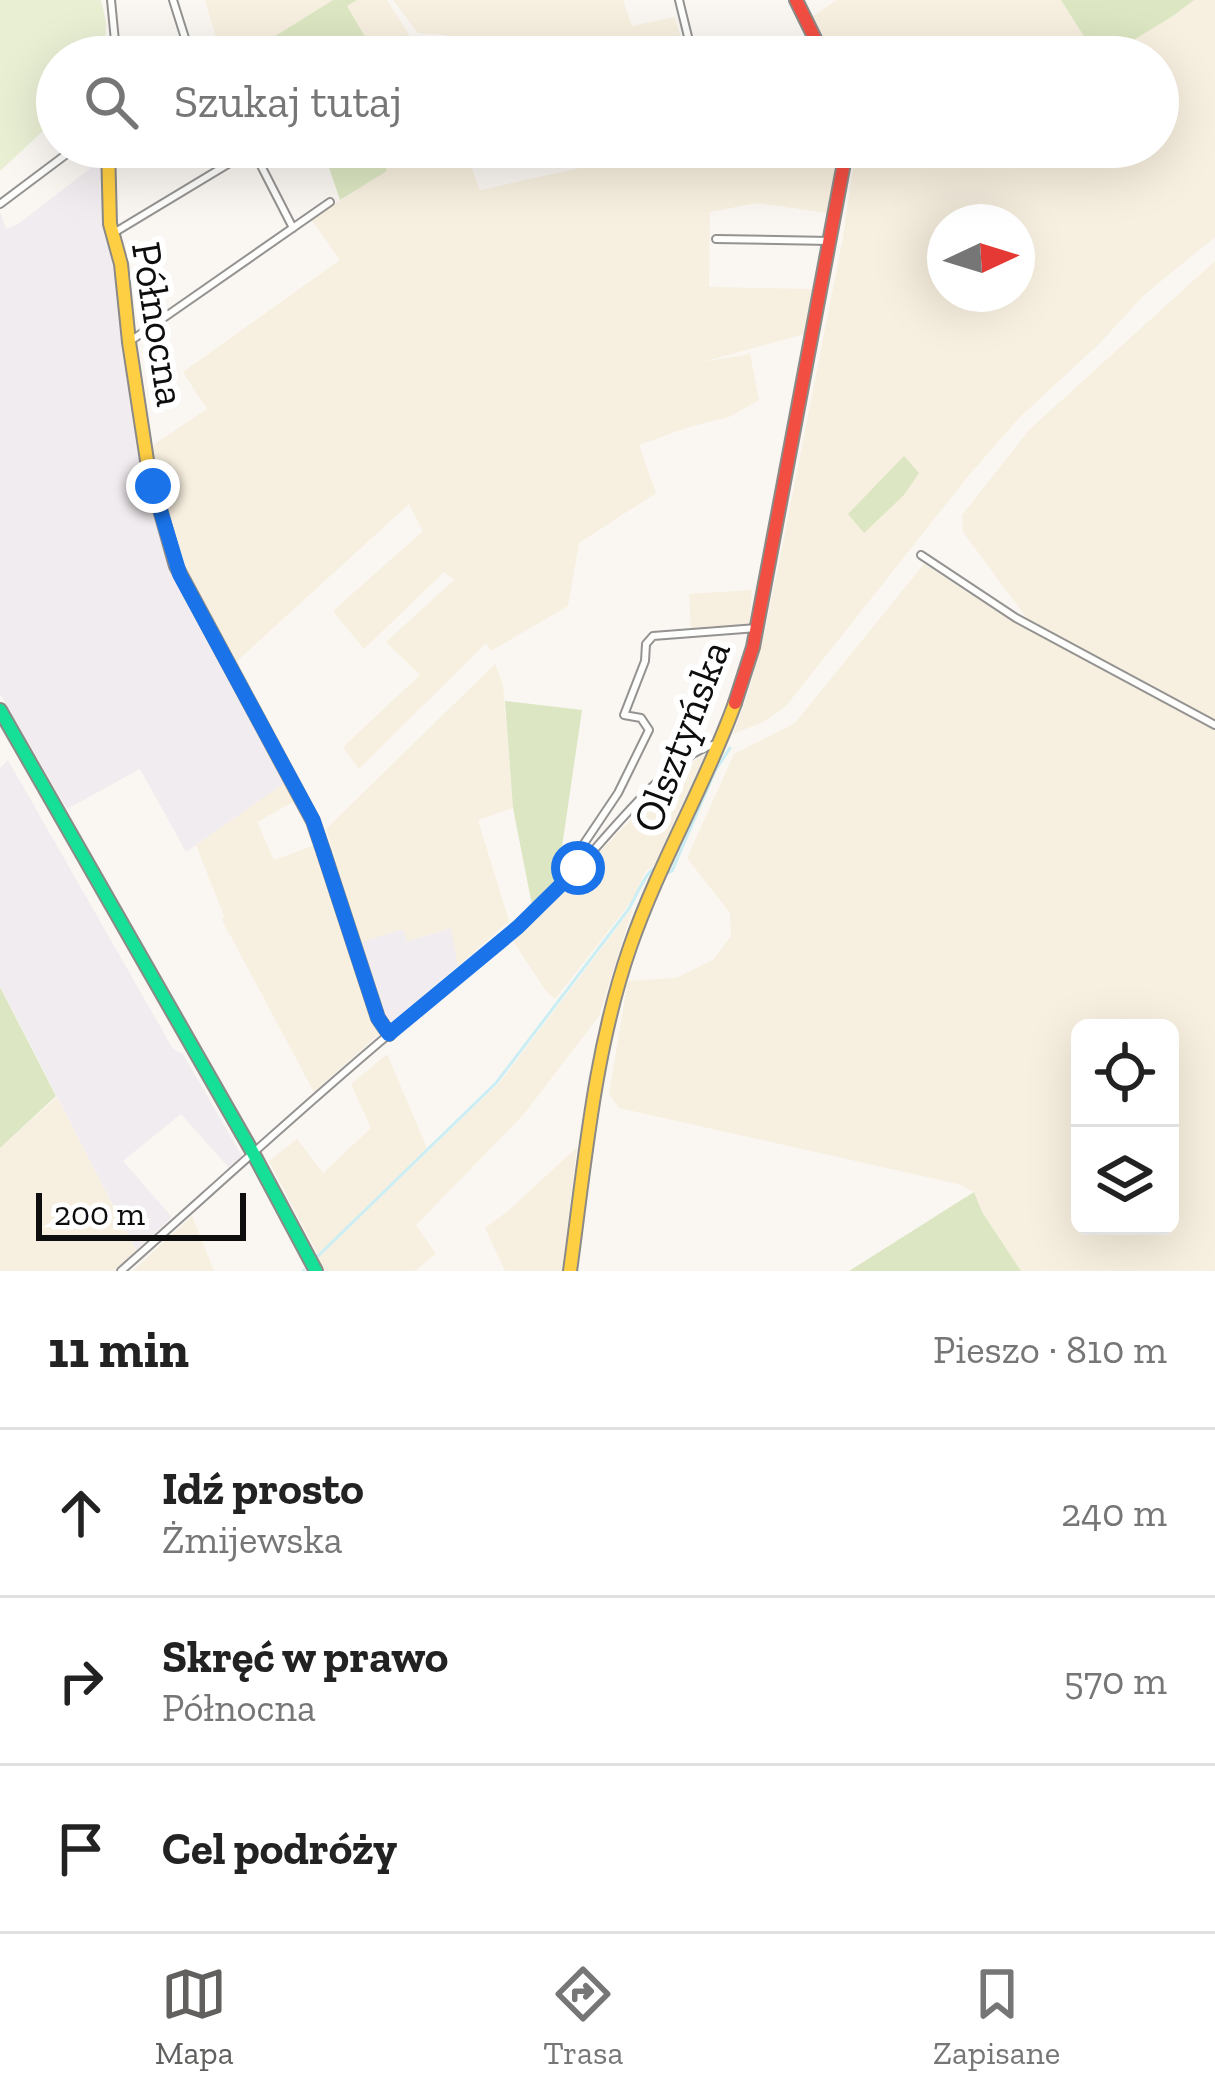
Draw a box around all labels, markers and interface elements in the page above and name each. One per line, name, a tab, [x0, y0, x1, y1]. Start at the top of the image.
search box	[36, 36, 1179, 168]
icon: search	[78, 69, 144, 135]
text: Szukaj tutaj	[174, 75, 402, 129]
north arrow	[927, 204, 1035, 312]
street label: Północna	[121, 238, 197, 410]
route end	[126, 459, 180, 513]
street label: Olsztyńska	[621, 633, 741, 839]
route start	[551, 841, 605, 895]
map controls	[1071, 1019, 1179, 1235]
button: locate	[1071, 1019, 1179, 1127]
button: layers	[1071, 1127, 1179, 1235]
scale bar	[36, 1187, 246, 1240]
text: 200 m	[54, 1194, 145, 1233]
text: 11 min	[48, 1319, 189, 1380]
text: Pieszo · 810 m	[933, 1326, 1167, 1373]
text: Idź prosto	[162, 1462, 364, 1516]
icon: ahead	[48, 1480, 114, 1546]
text: 240 m	[1061, 1489, 1167, 1536]
text: Żmijewska	[162, 1516, 343, 1563]
text: Skręć w prawo	[162, 1630, 448, 1684]
icon: right	[48, 1648, 114, 1714]
text: 570 m	[1064, 1657, 1167, 1704]
text: Północna	[162, 1684, 316, 1731]
icon: arrive	[48, 1816, 114, 1882]
text: Cel podróży	[162, 1822, 397, 1876]
tab: Mapa	[155, 1961, 234, 2072]
tab: Trasa	[543, 1961, 623, 2072]
tab: Zapisane	[933, 1961, 1060, 2072]

